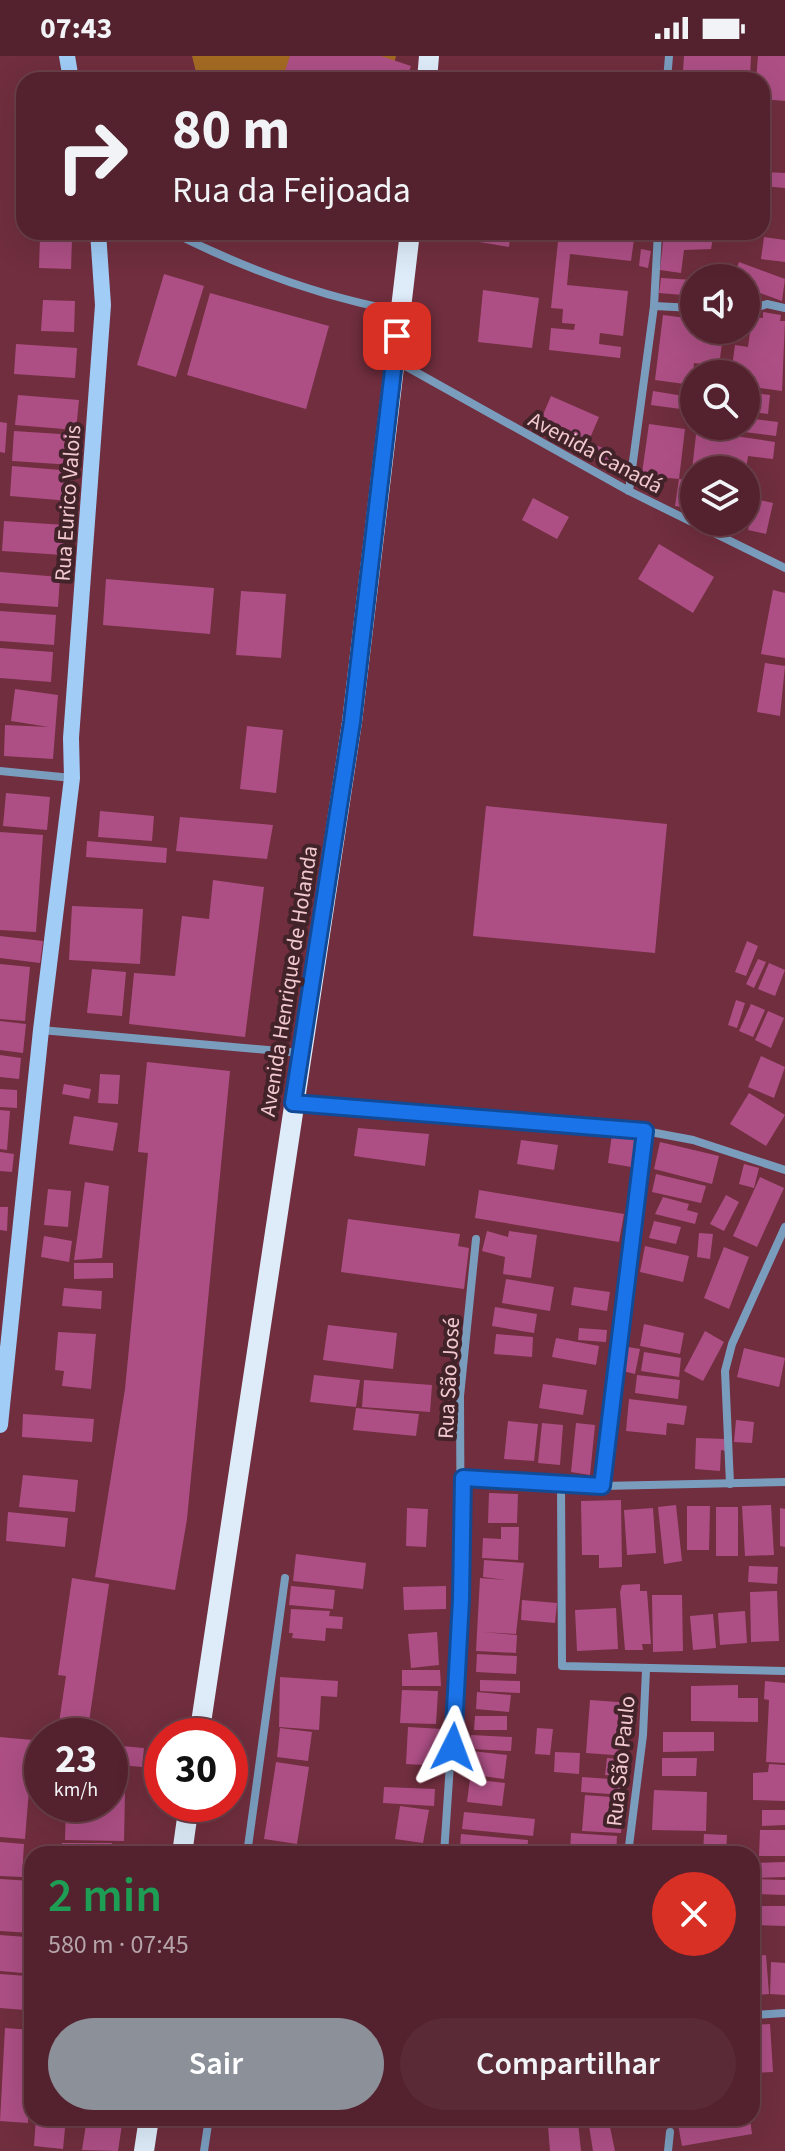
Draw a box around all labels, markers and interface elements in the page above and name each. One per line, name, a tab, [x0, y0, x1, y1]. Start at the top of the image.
text: 07:43	[40, 7, 112, 50]
text: 80 m	[172, 91, 290, 170]
icon: right	[40, 104, 144, 208]
text: Rua da Feijoada	[172, 165, 411, 216]
map controls	[680, 264, 760, 536]
button: sound	[680, 264, 760, 344]
pin	[363, 302, 431, 370]
icon: arrive	[375, 314, 419, 358]
button: search	[680, 360, 760, 440]
street label: Avenida Canadá	[523, 404, 668, 502]
street label: Rua Eurico Valois	[47, 424, 89, 582]
button: layers	[680, 456, 760, 536]
street label: Avenida Henrique de Holanda	[252, 843, 326, 1119]
street label: Rua São José	[430, 1316, 468, 1440]
street label: Rua São Paulo	[598, 1694, 644, 1828]
position arrow	[411, 1705, 495, 1789]
speed limit sign: 30	[144, 1718, 248, 1822]
text: 23	[55, 1731, 97, 1788]
text: km/h	[54, 1776, 98, 1804]
text: 2 min	[48, 1862, 162, 1930]
button: close	[652, 1872, 736, 1956]
text: 580 m · 07:45	[48, 1926, 189, 1963]
button: Sair	[48, 2018, 384, 2110]
button: Compartilhar	[400, 2018, 736, 2110]

